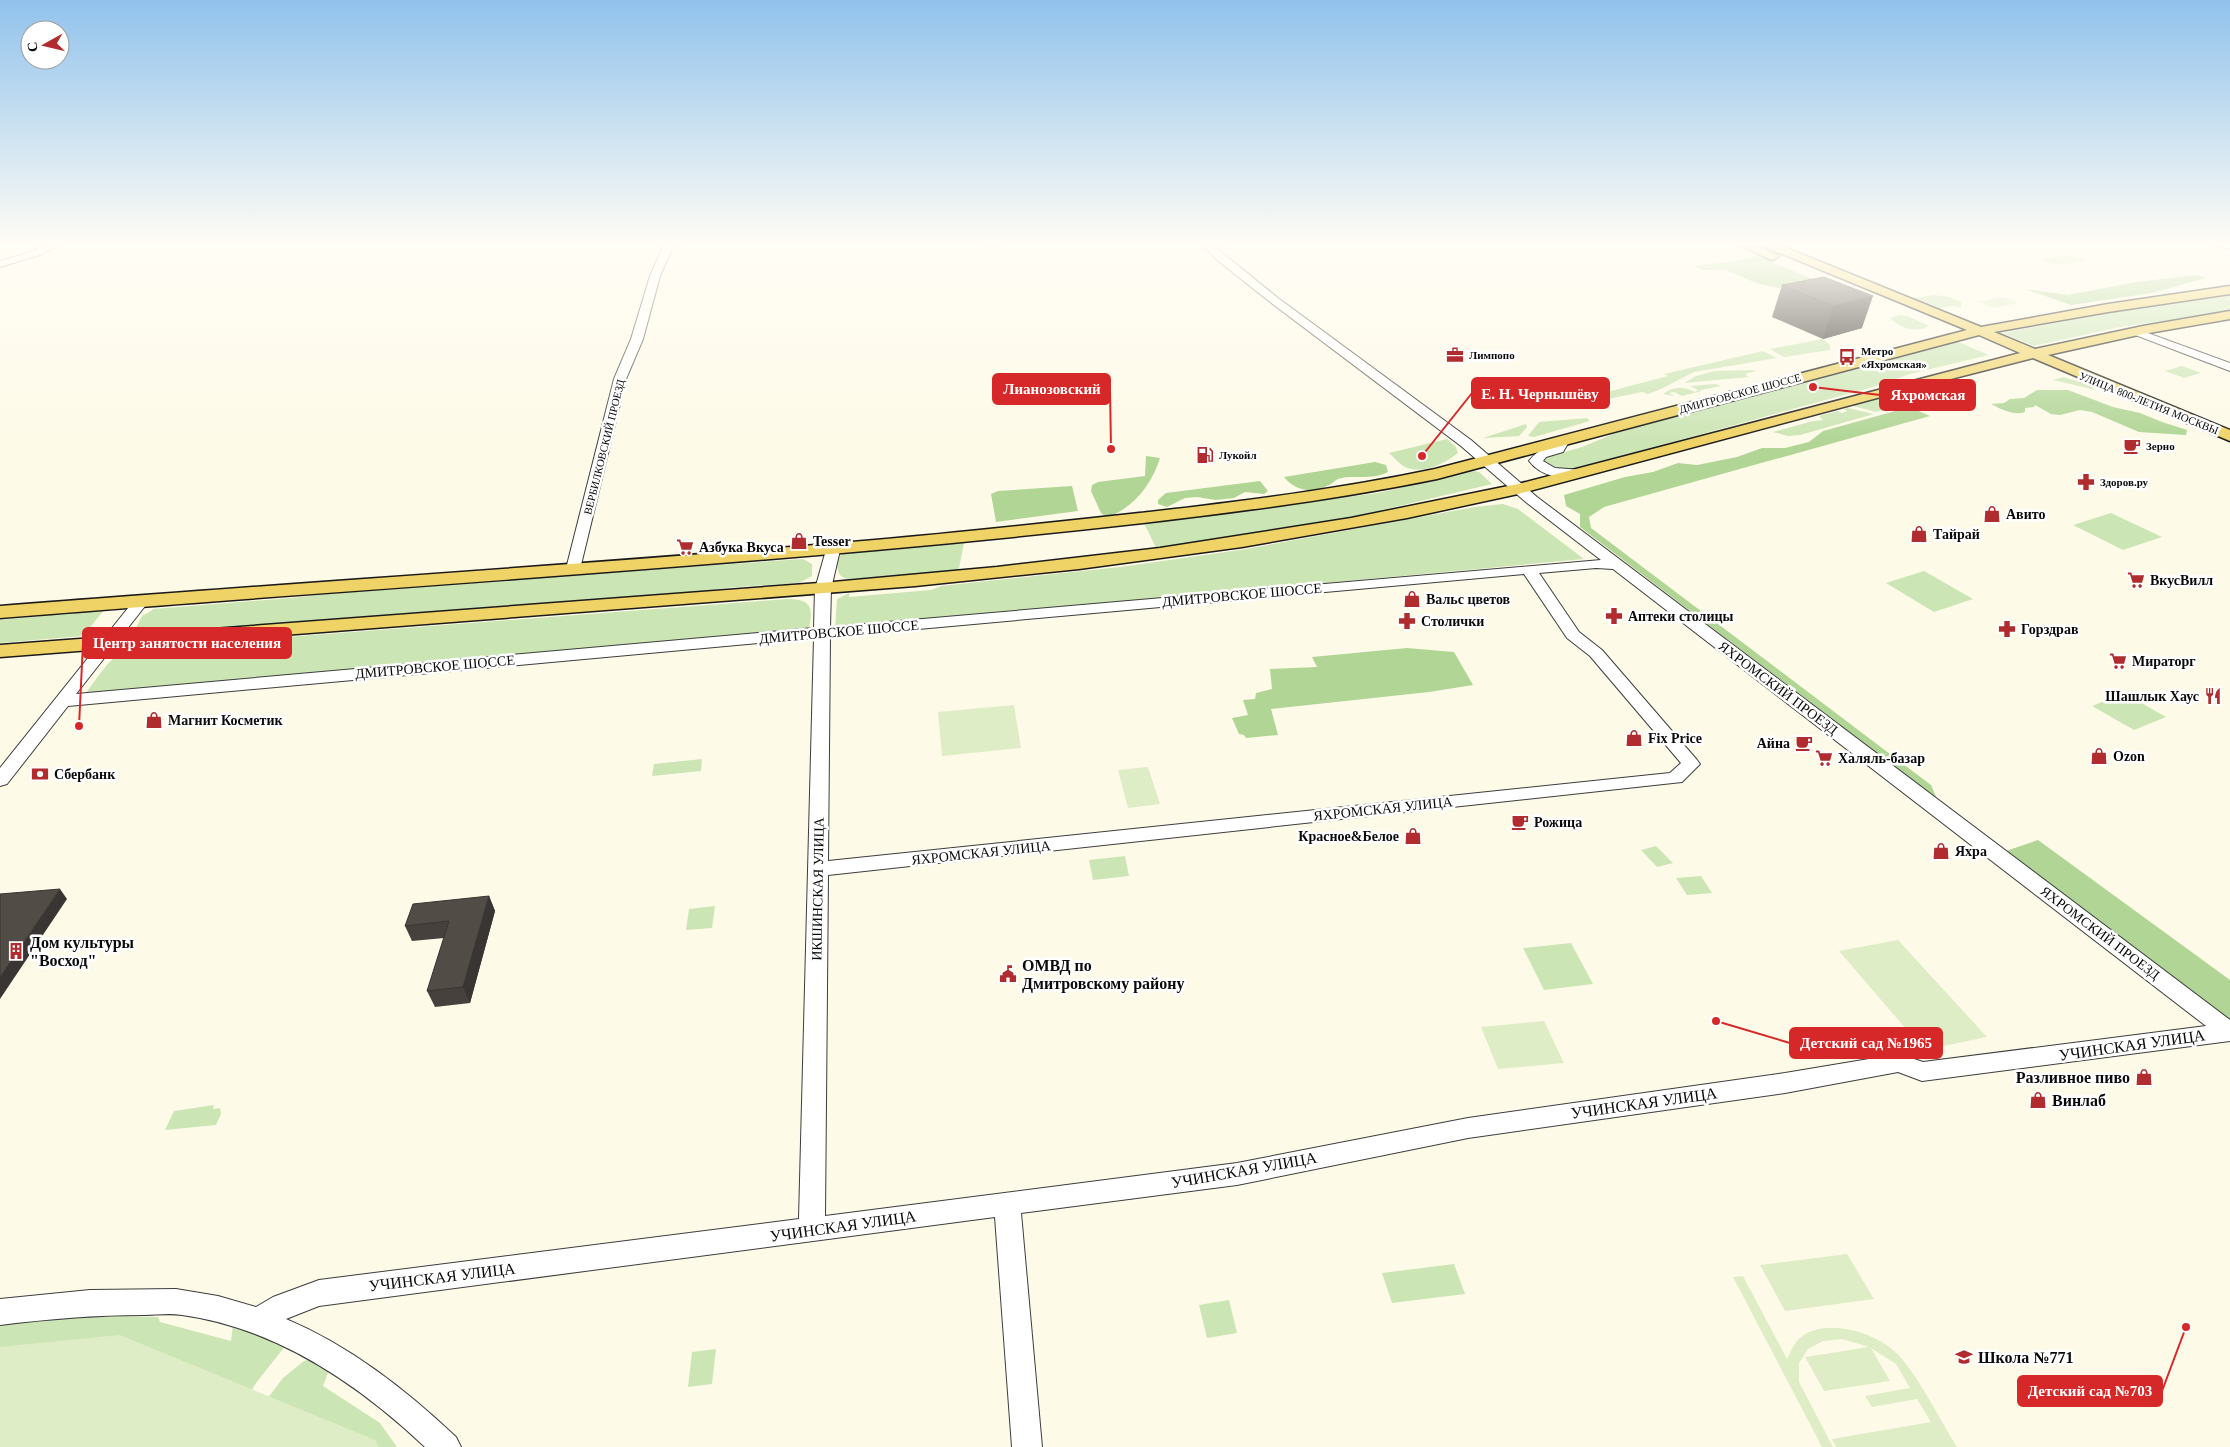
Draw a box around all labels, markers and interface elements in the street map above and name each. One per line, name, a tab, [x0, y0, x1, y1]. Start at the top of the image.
north arrow	[20, 20, 70, 70]
text: С	[24, 41, 41, 53]
office icon: Лимпопо	[1445, 345, 1465, 365]
place label: Метро «Яхромская»	[1861, 345, 1927, 370]
bus stop icon: Метро «Яхромская»	[1837, 347, 1857, 367]
place label: Лимпопо	[1469, 349, 1515, 361]
street label: УЛИЦА 800-ЛЕТИЯ МОСКВЫ	[2078, 369, 2221, 437]
street label: ДМИТРОВСКОЕ ШОССЕ	[1678, 371, 1803, 415]
callout: Лианозовский	[993, 374, 1110, 404]
street label: ВЕРБИЛКОВСКИЙ ПРОЕЗД	[581, 378, 627, 516]
callout: Е. Н. Чернышёву	[1472, 378, 1609, 408]
callout: Яхромская	[1880, 380, 1975, 410]
text: Лианозовский	[1003, 381, 1101, 397]
text: Е. Н. Чернышёву	[1481, 386, 1599, 402]
text: Яхромская	[1891, 387, 1965, 403]
cafe icon: Зерно	[2122, 436, 2142, 456]
place label: Зерно	[2146, 440, 2175, 452]
fuel station icon: Лукойл	[1195, 445, 1215, 465]
place label: Лукойл	[1219, 449, 1257, 461]
pharmacy icon: Здоров.ру	[2076, 472, 2096, 492]
place label: Здоров.ру	[2100, 476, 2149, 488]
shop icon: Авито	[1982, 504, 2002, 524]
place label: Авито	[2006, 507, 2045, 522]
shop icon: Тайрай	[1909, 524, 1929, 544]
place label: Тайрай	[1933, 527, 1980, 542]
shop icon: Tesser	[789, 531, 809, 551]
place label: Tesser	[813, 534, 851, 549]
supermarket icon: Азбука Вкуса	[675, 537, 695, 557]
place label: Азбука Вкуса	[699, 540, 784, 555]
supermarket icon: ВкусВилл	[2126, 570, 2146, 590]
place label: ВкусВилл	[2150, 573, 2213, 588]
street label: ДМИТРОВСКОЕ ШОССЕ	[1162, 581, 1322, 609]
shop icon: Вальс цветов	[1402, 589, 1422, 609]
place label: Вальс цветов	[1426, 592, 1511, 607]
pharmacy icon: Аптеки столицы	[1604, 606, 1624, 626]
place label: Аптеки столицы	[1628, 609, 1734, 624]
pharmacy icon: Столички	[1397, 611, 1417, 631]
place label: Столички	[1421, 614, 1484, 629]
street label: ДМИТРОВСКОЕ ШОССЕ	[759, 618, 919, 646]
pharmacy icon: Горздрав	[1997, 619, 2017, 639]
place label: Горздрав	[2021, 622, 2079, 637]
callout: Центр занятости населения	[83, 628, 291, 658]
text: Центр занятости населения	[93, 635, 281, 651]
street label: ЯХРОМСКИЙ ПРОЕЗД	[1716, 638, 1841, 738]
supermarket icon: Мираторг	[2108, 651, 2128, 671]
street label: ДМИТРОВСКОЕ ШОССЕ	[355, 653, 515, 681]
place label: Мираторг	[2132, 654, 2196, 669]
restaurant icon: Шашлык Хаус	[2203, 686, 2223, 706]
place label: Шашлык Хаус	[2105, 689, 2199, 704]
shop icon: Магнит Косметик	[144, 710, 164, 730]
place label: Магнит Косметик	[168, 713, 283, 728]
shop icon: Fix Price	[1624, 728, 1644, 748]
place label: Fix Price	[1648, 731, 1702, 746]
cafe icon: Айна	[1794, 733, 1814, 753]
place label: Айна	[1757, 736, 1790, 751]
shop icon: Ozon	[2089, 746, 2109, 766]
supermarket icon: Халяль-базар	[1814, 748, 1834, 768]
place label: Ozon	[2113, 749, 2145, 764]
place label: Халяль-базар	[1838, 751, 1925, 766]
bank icon: Сбербанк	[30, 764, 50, 784]
place label: Сбербанк	[54, 767, 116, 782]
street label: ЯХРОМСКАЯ УЛИЦА	[1313, 794, 1454, 824]
cafe icon: Рожица	[1510, 812, 1530, 832]
place label: Рожица	[1534, 815, 1582, 830]
street label: ИКШИНСКАЯ УЛИЦА	[809, 816, 827, 961]
shop icon: Красное&Белое	[1403, 826, 1423, 846]
place label: Красное&Белое	[1298, 829, 1399, 844]
street label: ЯХРОМСКАЯ УЛИЦА	[911, 838, 1052, 868]
shop icon: Яхра	[1931, 841, 1951, 861]
place label: Яхра	[1955, 844, 1987, 859]
street label: ЯХРОМСКИЙ ПРОЕЗД	[2038, 883, 2163, 983]
place label: Дом культуры "Восход"	[30, 934, 135, 969]
building icon: Дом культуры "Восход"	[6, 941, 26, 961]
place label: ОМВД по Дмитровскому району	[1022, 957, 1185, 993]
public building icon: ОМВД по Дмитровскому району	[998, 964, 1018, 984]
street label: УЧИНСКАЯ УЛИЦА	[2058, 1026, 2207, 1065]
callout: Детский сад №1965	[1790, 1028, 1942, 1058]
text: Детский сад №1965	[1800, 1035, 1932, 1051]
shop icon: Разливное пиво	[2134, 1067, 2154, 1087]
place label: Разливное пиво	[2016, 1069, 2130, 1086]
street label: УЧИНСКАЯ УЛИЦА	[1570, 1084, 1719, 1123]
shop icon: Винлаб	[2028, 1090, 2048, 1110]
place label: Винлаб	[2052, 1092, 2106, 1109]
street label: УЧИНСКАЯ УЛИЦА	[1170, 1149, 1319, 1192]
street label: УЧИНСКАЯ УЛИЦА	[769, 1207, 918, 1246]
street label: УЧИНСКАЯ УЛИЦА	[368, 1260, 517, 1295]
school or university icon: Школа №771	[1954, 1347, 1974, 1367]
place label: Школа №771	[1978, 1349, 2073, 1366]
callout: Детский сад №703	[2018, 1376, 2162, 1406]
text: Детский сад №703	[2028, 1383, 2152, 1399]

